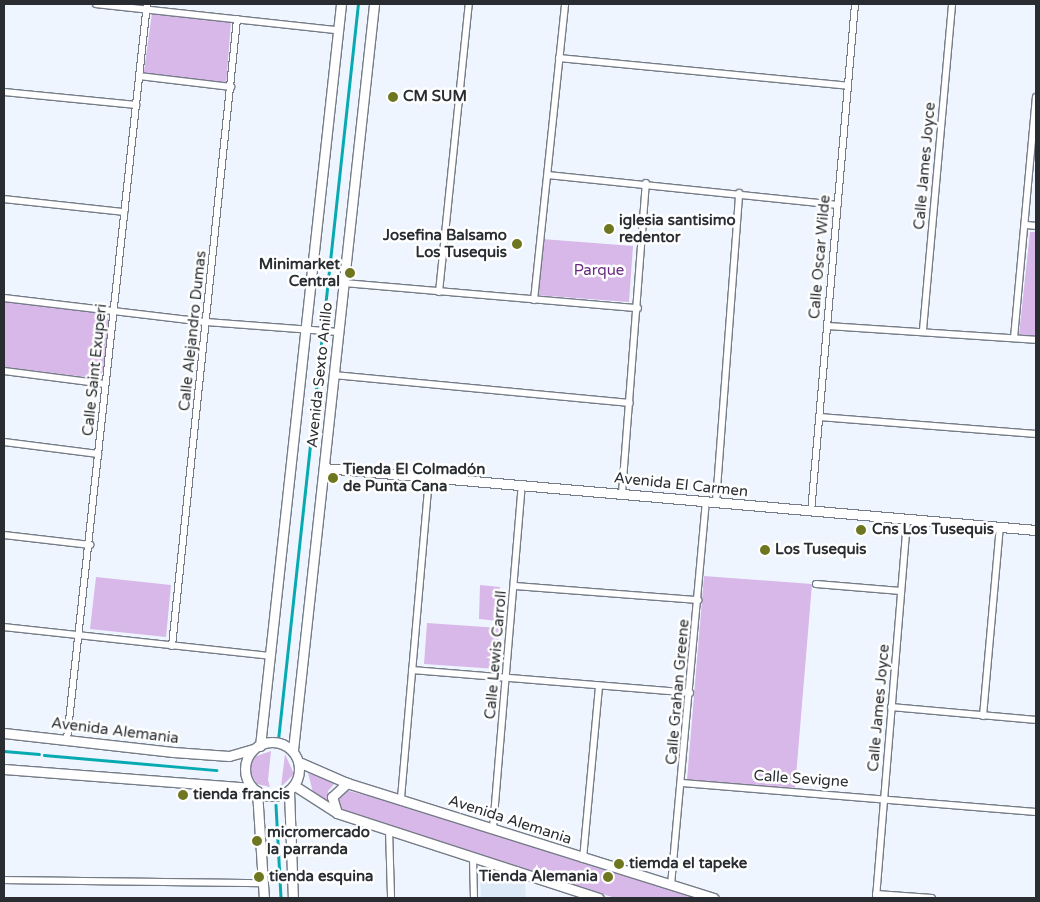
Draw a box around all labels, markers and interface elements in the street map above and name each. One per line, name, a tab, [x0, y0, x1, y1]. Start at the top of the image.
place label: CM SUM	[403, 88, 467, 106]
marker: CM SUM	[387, 91, 399, 103]
street label: Calle James Joyce	[910, 102, 940, 230]
street label: Calle Oscar Wilde	[806, 194, 834, 320]
place label: iglesia santisimo redentor	[619, 211, 736, 246]
marker: iglesia santisimo redentor	[603, 223, 615, 235]
place label: Josefina Balsamo Los Tusequis	[383, 226, 507, 261]
marker: Josefina Balsamo Los Tusequis	[511, 238, 523, 250]
street label: Calle Alejandro Dumas	[176, 250, 210, 412]
place label: Minimarket Central	[259, 255, 340, 290]
park label: Parque	[574, 262, 624, 280]
marker: Minimarket Central	[344, 267, 356, 279]
street label: Avenida Sexto Anillo	[303, 301, 337, 449]
street label: Calle Saint Exuperi	[79, 303, 111, 437]
place label: Tienda El Colmadón de Punta Cana	[343, 460, 485, 495]
street label: Avenida El Carmen	[613, 469, 749, 501]
marker: Tienda El Colmadón de Punta Cana	[327, 472, 339, 484]
place label: Cns Los Tusequis	[872, 521, 994, 539]
marker: Cns Los Tusequis	[854, 523, 868, 537]
place label: Los Tusequis	[775, 541, 866, 559]
marker: Los Tusequis	[759, 544, 771, 556]
street label: Calle Lewis Carroll	[481, 590, 511, 720]
street label: Calle Grahan Greene	[663, 618, 693, 766]
street label: Calle James Joyce	[864, 644, 894, 772]
street label: Avenida Alemania	[50, 714, 180, 748]
street label: Calle Sevigne	[753, 767, 849, 791]
place label: tienda francis	[193, 786, 290, 804]
marker: tienda francis	[177, 789, 189, 801]
street label: Avenida Alemania	[446, 792, 574, 848]
place label: micromercado la parranda	[267, 823, 370, 858]
marker: micromercado la parranda	[251, 835, 263, 847]
place label: tiemda el tapeke	[629, 855, 747, 873]
marker: tiemda el tapeke	[613, 858, 625, 870]
place label: tienda esquina	[269, 868, 373, 886]
place label: Tienda Alemania	[479, 868, 598, 886]
marker: tienda esquina	[253, 871, 265, 883]
marker: Tienda Alemania	[602, 871, 614, 883]

